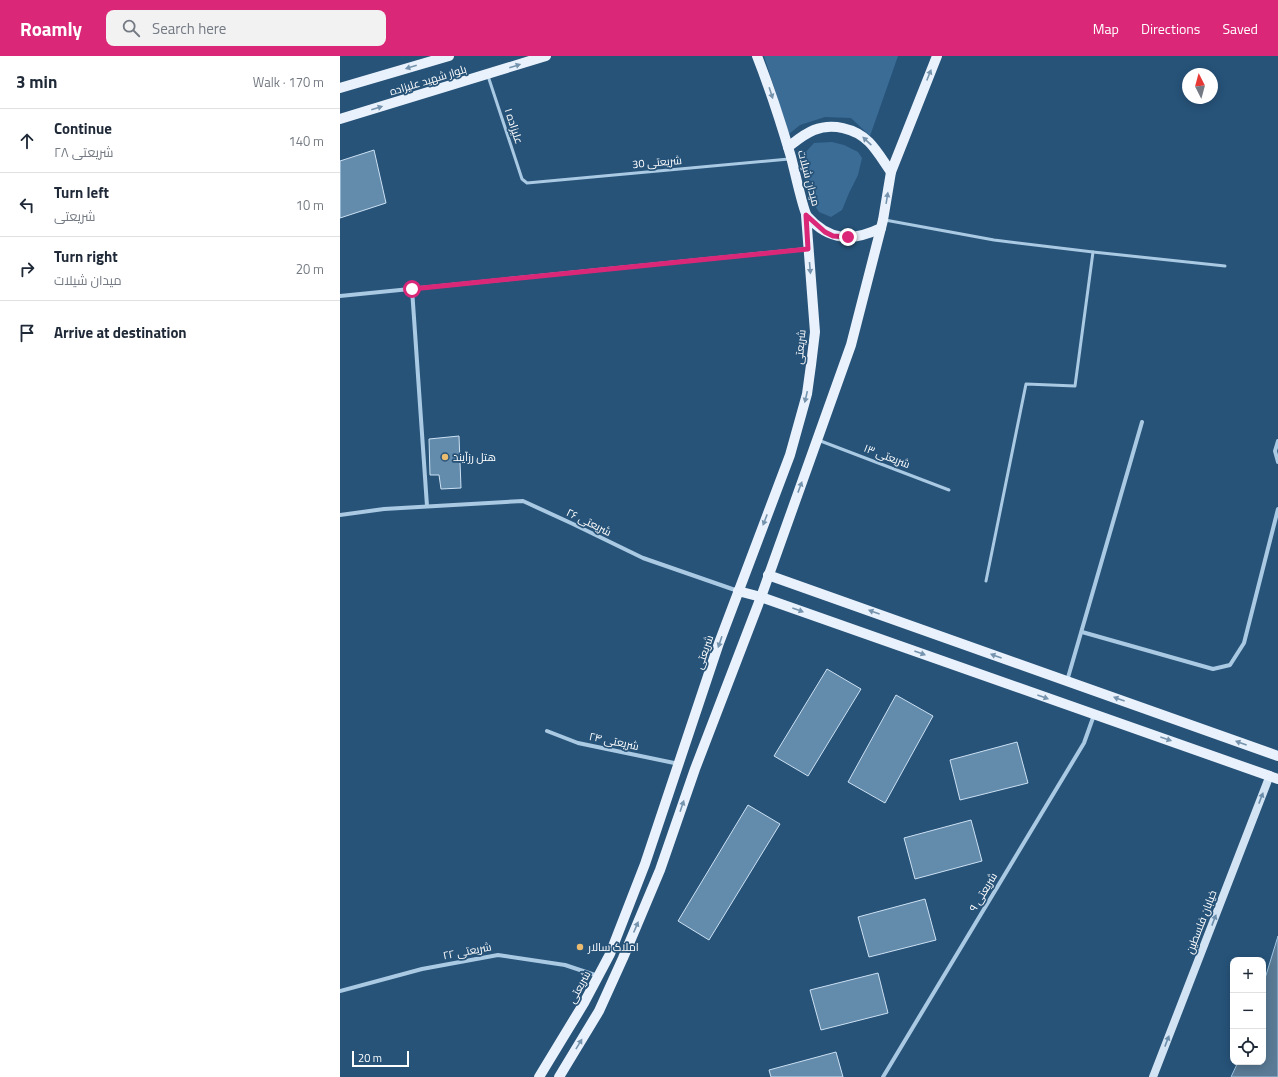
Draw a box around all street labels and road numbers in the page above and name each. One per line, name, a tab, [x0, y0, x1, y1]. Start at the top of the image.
street label: بلوار شهید علیزاده	[387, 61, 469, 99]
street label: علیزاده ۱	[501, 106, 527, 146]
street label: میدان شیلات	[794, 148, 824, 208]
street label: شریعتی 30	[631, 152, 683, 172]
street label: شریعتی	[791, 329, 809, 365]
street label: شریعتی ۱۳	[862, 440, 912, 472]
street label: شریعتی ۲۶	[564, 504, 614, 540]
street label: شریعتی	[691, 633, 717, 671]
street label: شریعتی ۲۴	[588, 728, 640, 754]
street label: شریعتی ۹	[965, 869, 1001, 915]
street label: خیابان فلسطین	[1181, 888, 1221, 956]
street label: شریعتی ۲۲	[441, 938, 493, 964]
street label: شریعتی	[564, 968, 594, 1006]

